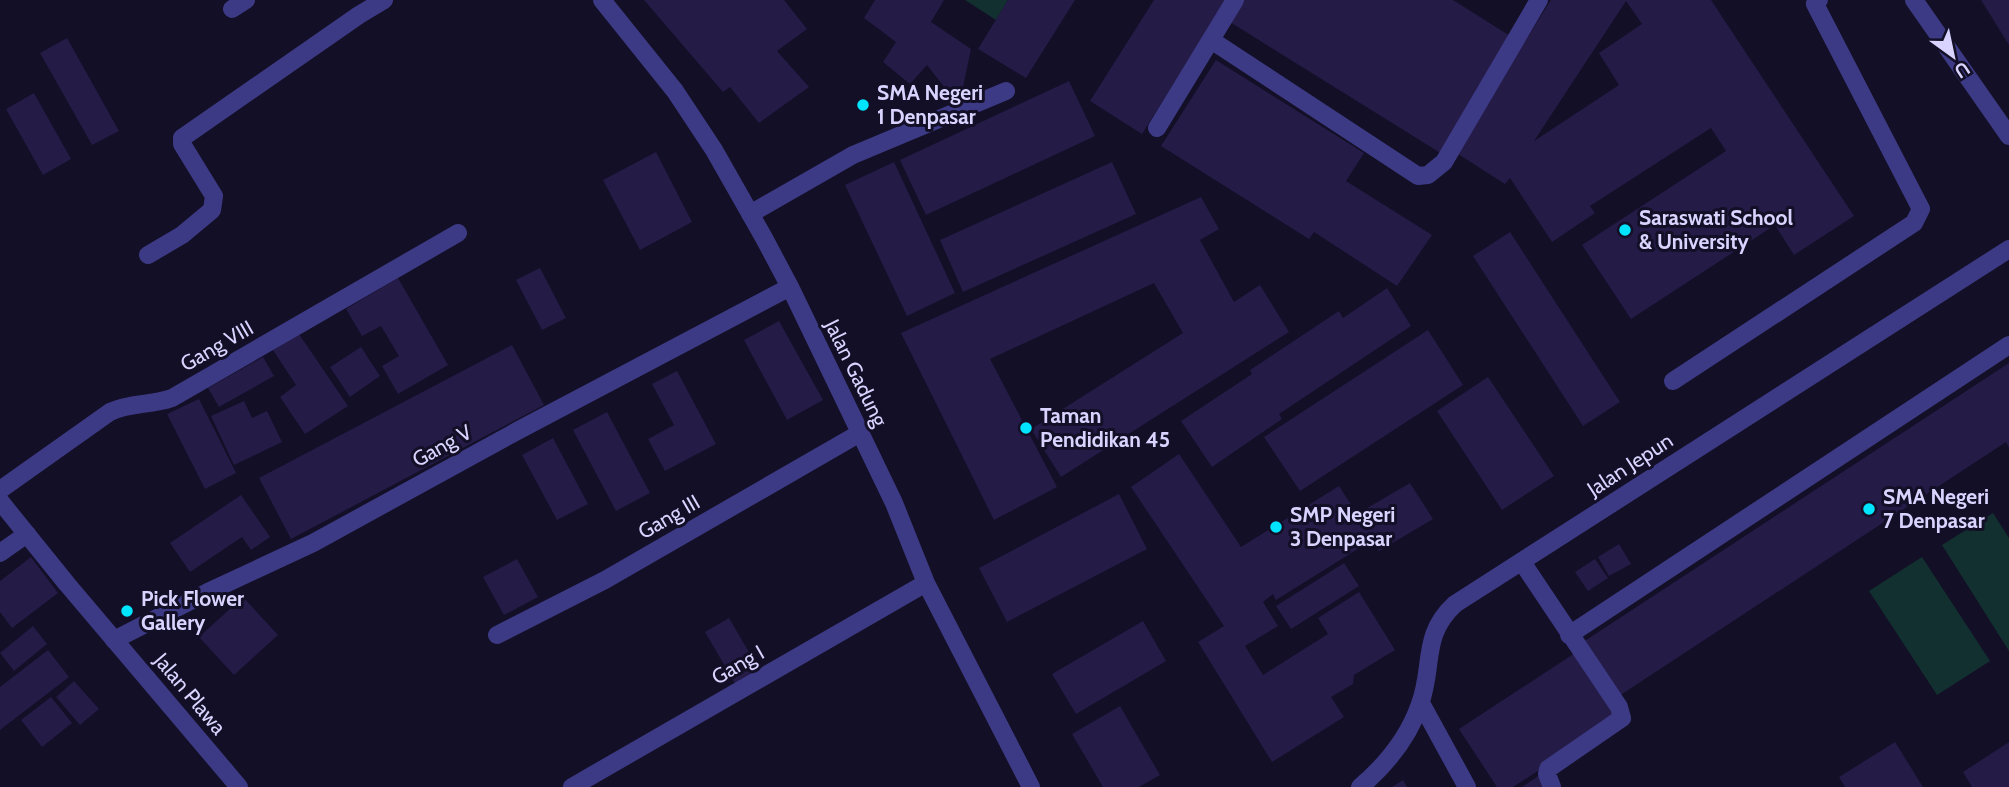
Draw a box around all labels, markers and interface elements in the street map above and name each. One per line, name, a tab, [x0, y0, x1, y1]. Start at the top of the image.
north arrow	[1918, 21, 1988, 91]
text: U	[1950, 56, 1974, 83]
place label: SMA Negeri 1 Denpasar	[877, 80, 983, 129]
marker: SMA Negeri 1 Denpasar	[855, 97, 871, 113]
place label: Saraswati School & University	[1639, 205, 1793, 254]
marker: Saraswati School & University	[1617, 222, 1633, 238]
street label: Jalan Gadung	[819, 314, 893, 431]
street label: Gang VIII	[176, 315, 258, 376]
place label: Taman Pendidikan 45	[1040, 403, 1170, 452]
street label: Gang V	[408, 419, 476, 472]
marker: Taman Pendidikan 45	[1018, 420, 1034, 436]
street label: Jalan Jepun	[1581, 428, 1677, 502]
place label: SMA Negeri 7 Denpasar	[1883, 484, 1989, 533]
street label: Gang III	[633, 489, 704, 544]
marker: SMA Negeri 7 Denpasar	[1861, 501, 1877, 517]
place label: SMP Negeri 3 Denpasar	[1290, 502, 1395, 551]
marker: SMP Negeri 3 Denpasar	[1268, 519, 1284, 535]
place label: Pick Flower Gallery	[141, 586, 244, 635]
marker: Pick Flower Gallery	[119, 603, 135, 619]
street label: Gang I	[707, 640, 768, 690]
street label: Jalan Plawa	[148, 647, 232, 739]

